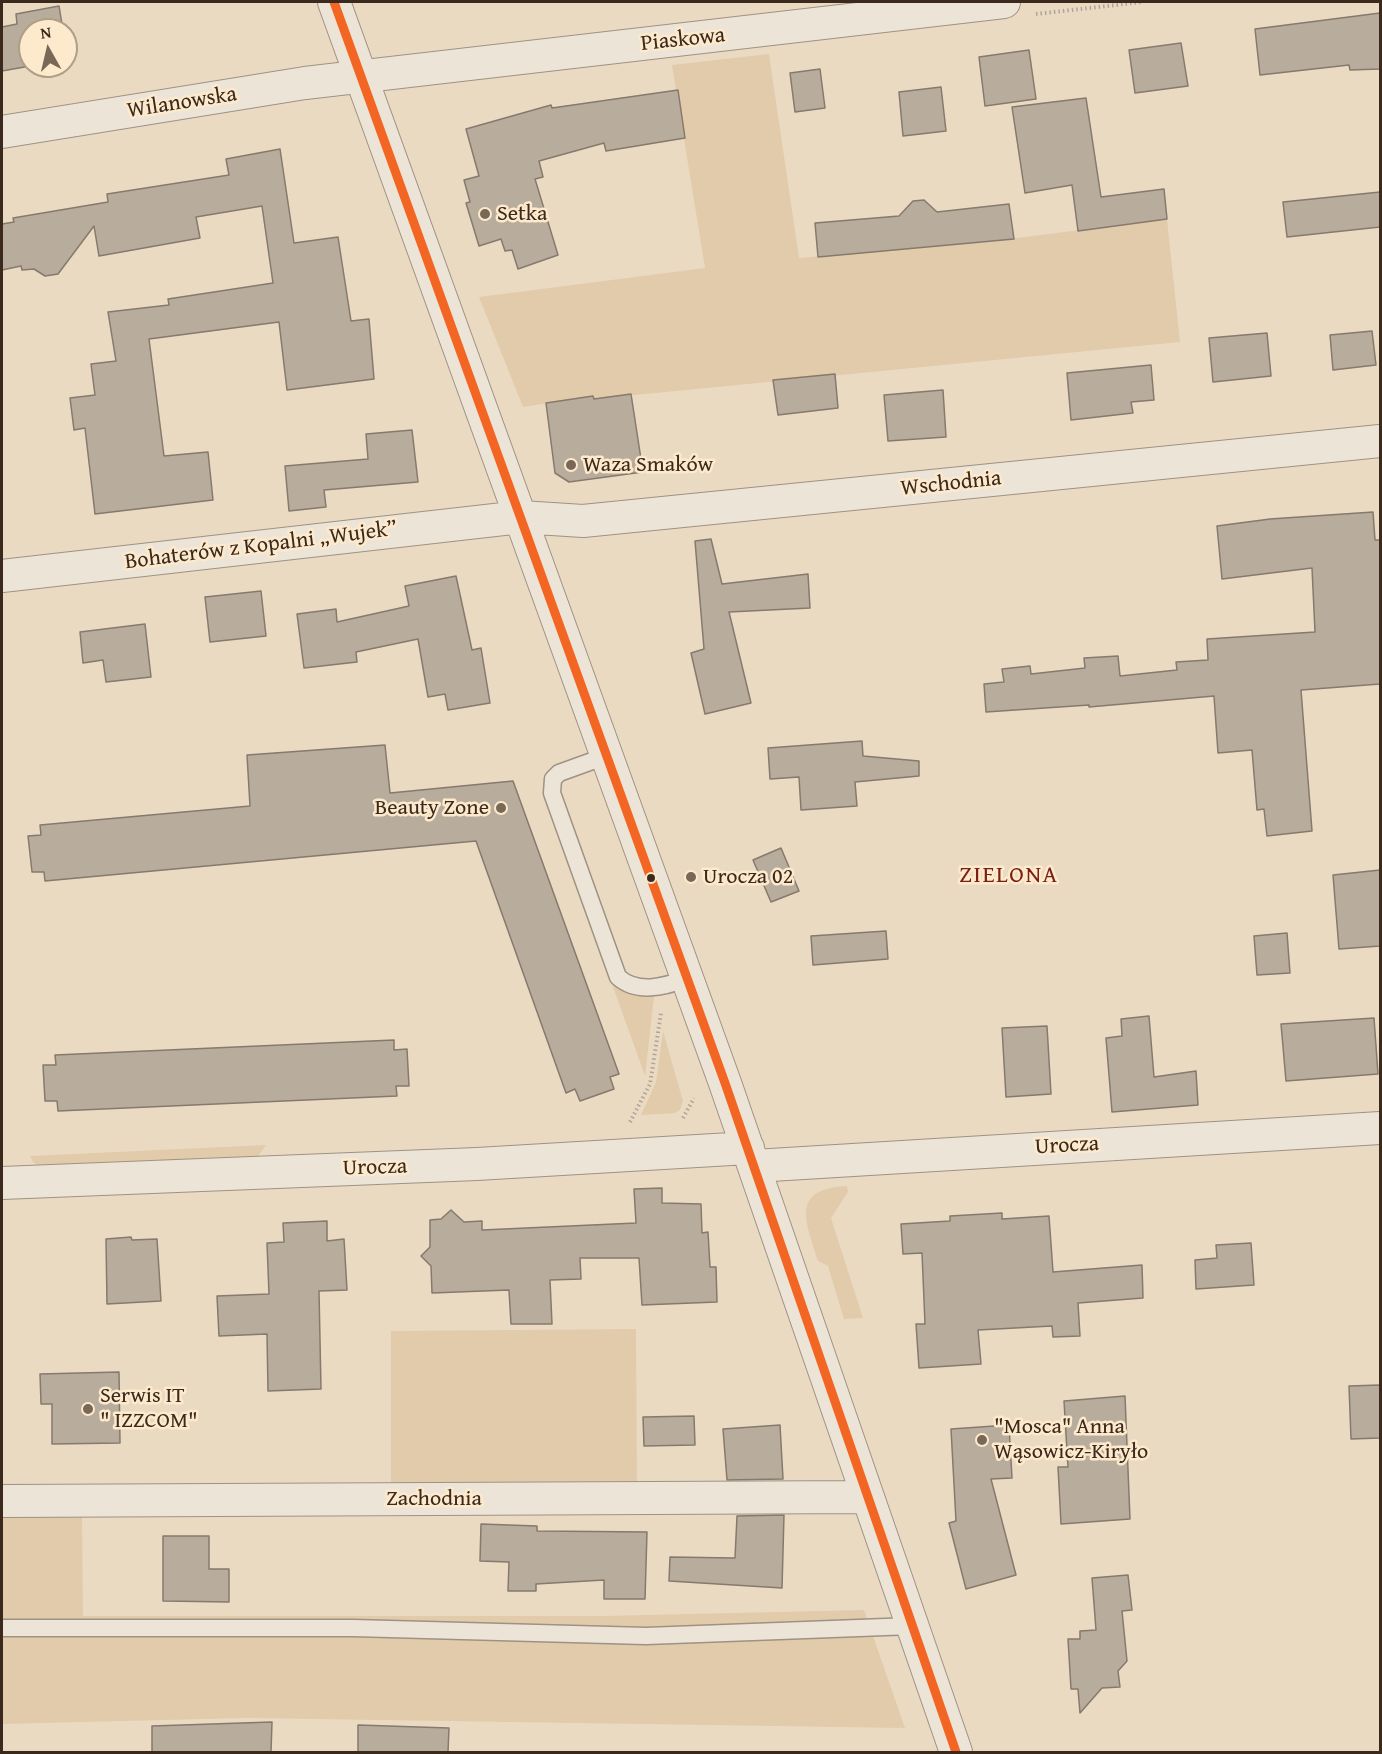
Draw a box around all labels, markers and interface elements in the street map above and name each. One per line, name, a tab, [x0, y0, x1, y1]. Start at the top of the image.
north arrow	[18, 18, 78, 78]
text: N	[39, 20, 53, 45]
street label: Piaskowa	[640, 22, 726, 58]
street label: Wilanowska	[125, 81, 239, 125]
place label: Setka	[497, 201, 547, 227]
marker: Setka	[478, 207, 492, 221]
place label: Waza Smaków	[583, 452, 713, 478]
marker: Waza Smaków	[564, 458, 578, 472]
street label: Wschodnia	[899, 466, 1003, 502]
street label: Bohaterów z Kopalni „Wujek”	[123, 516, 399, 576]
place label: Beauty Zone	[375, 795, 489, 821]
marker: Beauty Zone	[494, 801, 508, 815]
district label: ZIELONA	[959, 862, 1059, 890]
place label: Urocza 02	[703, 864, 793, 890]
marker: Urocza 02	[684, 870, 698, 884]
unlabelled marker	[645, 872, 657, 884]
street label: Urocza	[1034, 1131, 1100, 1161]
street label: Urocza	[342, 1154, 408, 1182]
place label: Serwis IT " IZZCOM"	[100, 1383, 198, 1434]
marker: Serwis IT " IZZCOM"	[81, 1402, 95, 1416]
place label: "Mosca" Anna Wąsowicz-Kiryło	[994, 1414, 1148, 1466]
marker: "Mosca" Anna Wąsowicz-Kiryło	[975, 1433, 989, 1447]
street label: Zachodnia	[386, 1486, 482, 1512]

